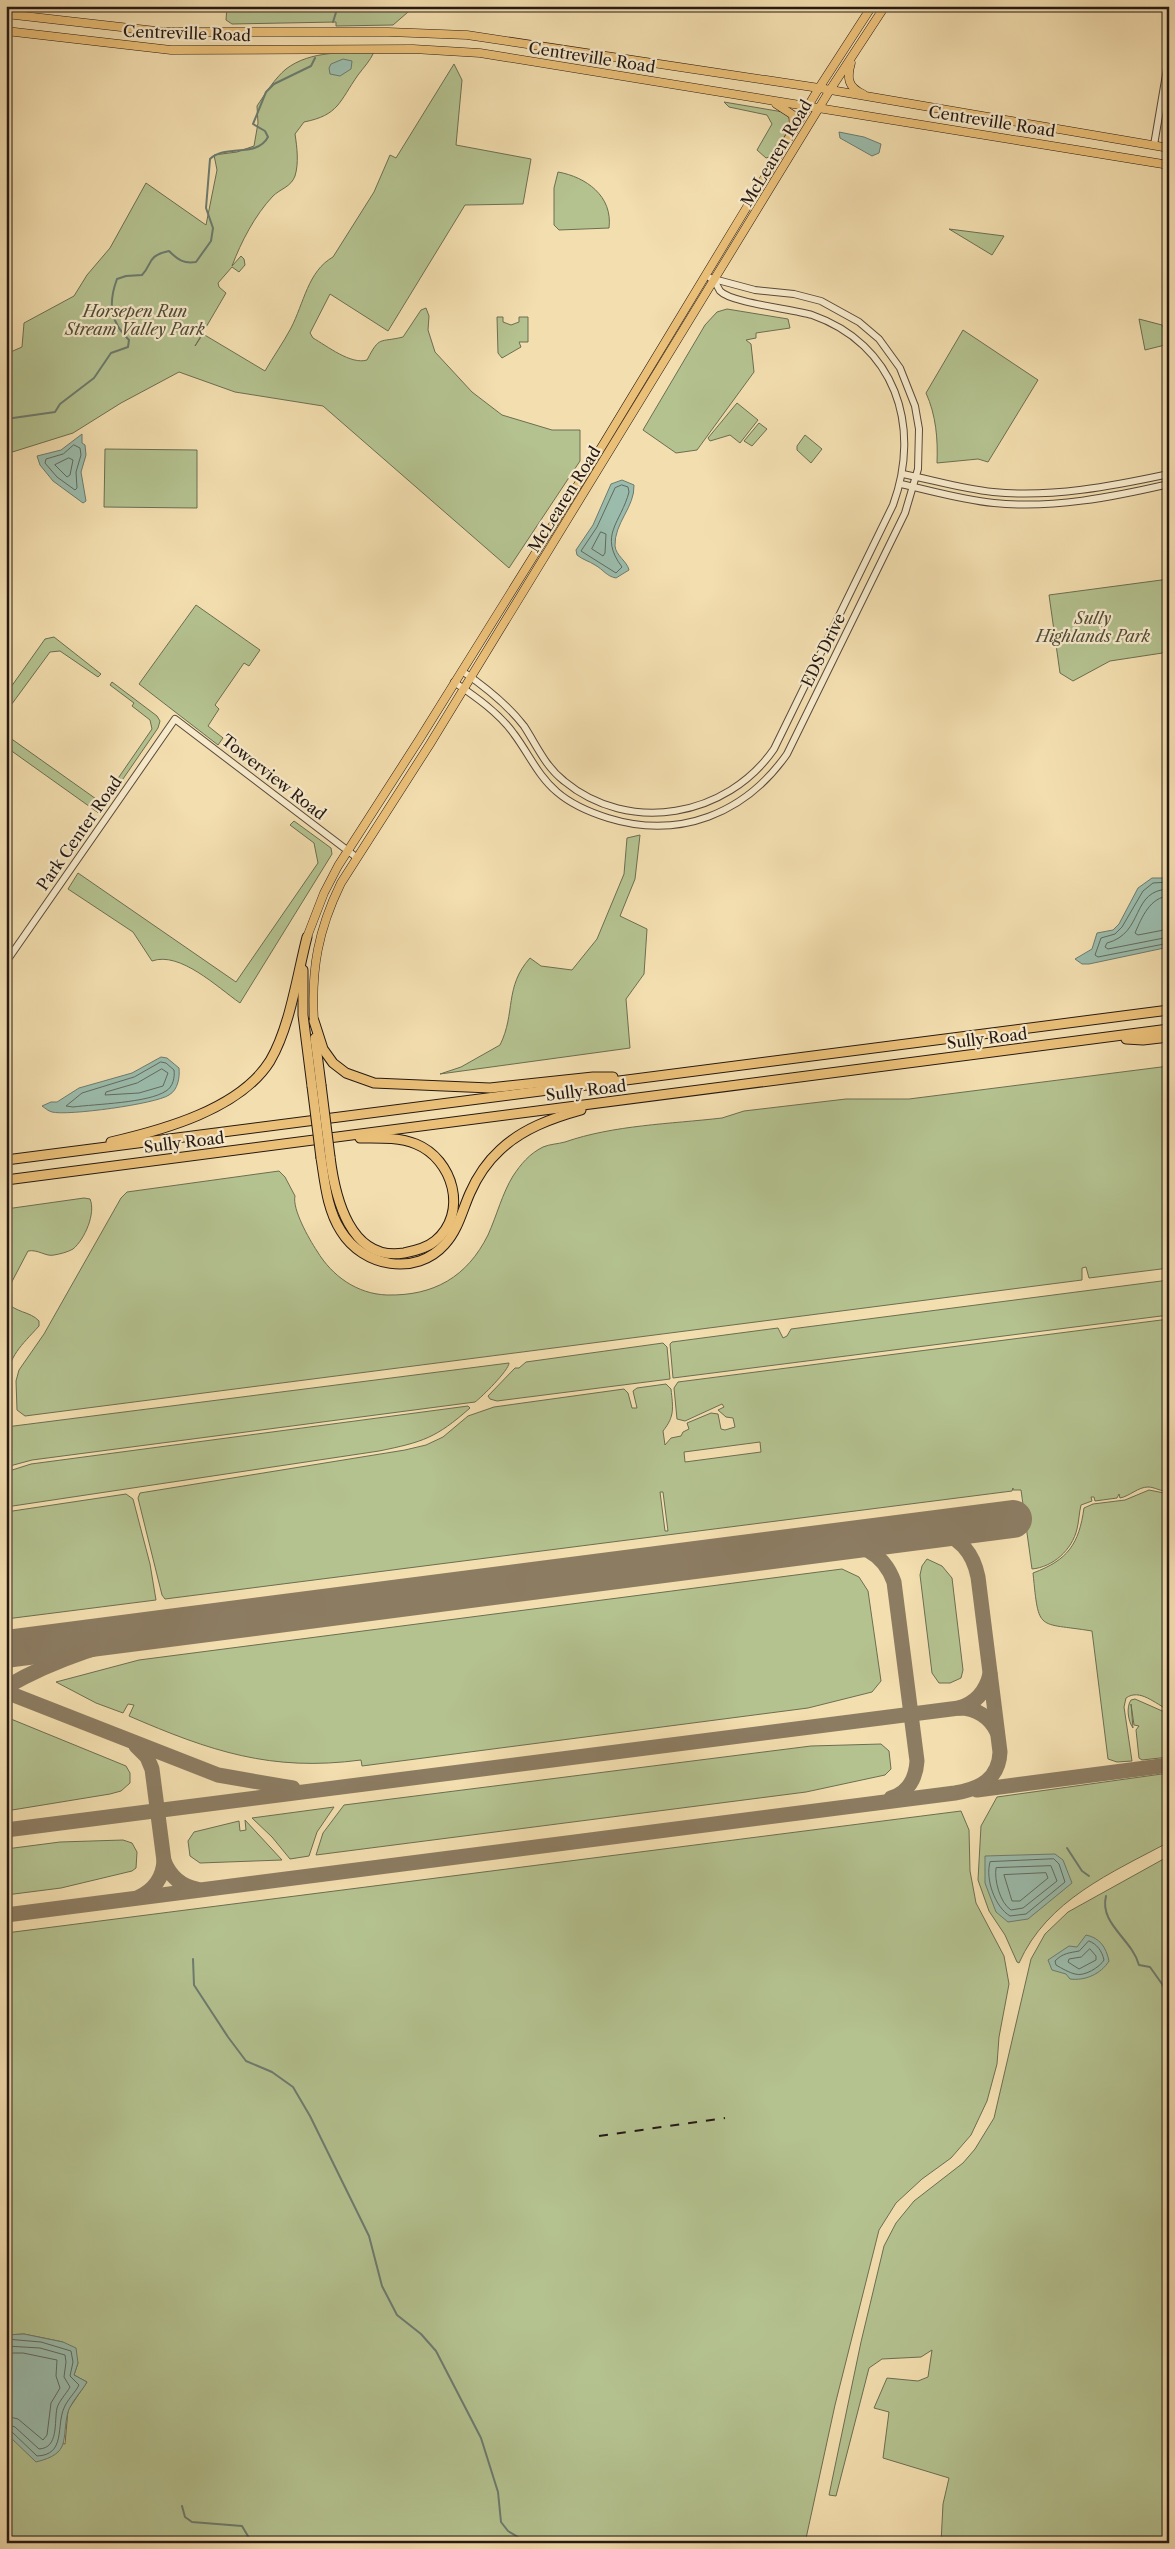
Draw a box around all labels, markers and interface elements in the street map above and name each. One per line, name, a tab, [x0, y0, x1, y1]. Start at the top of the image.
street label: Centreville Road	[123, 21, 252, 45]
street label: Centreville Road	[527, 37, 657, 77]
street label: McLearen Road	[736, 96, 816, 210]
street label: Centreville Road	[927, 101, 1057, 141]
park label: Horsepen Run Stream Valley Park	[64, 301, 205, 339]
street label: McLearen Road	[523, 442, 605, 556]
park label: Sully Highlands Park	[1034, 608, 1151, 646]
street label: EDS Drive	[797, 610, 849, 690]
street label: Towerview Road	[218, 730, 330, 824]
street label: Park Center Road	[32, 772, 126, 894]
street label: Sully Road	[946, 1023, 1029, 1053]
street label: Sully Road	[545, 1075, 628, 1105]
street label: Sully Road	[143, 1127, 226, 1157]

